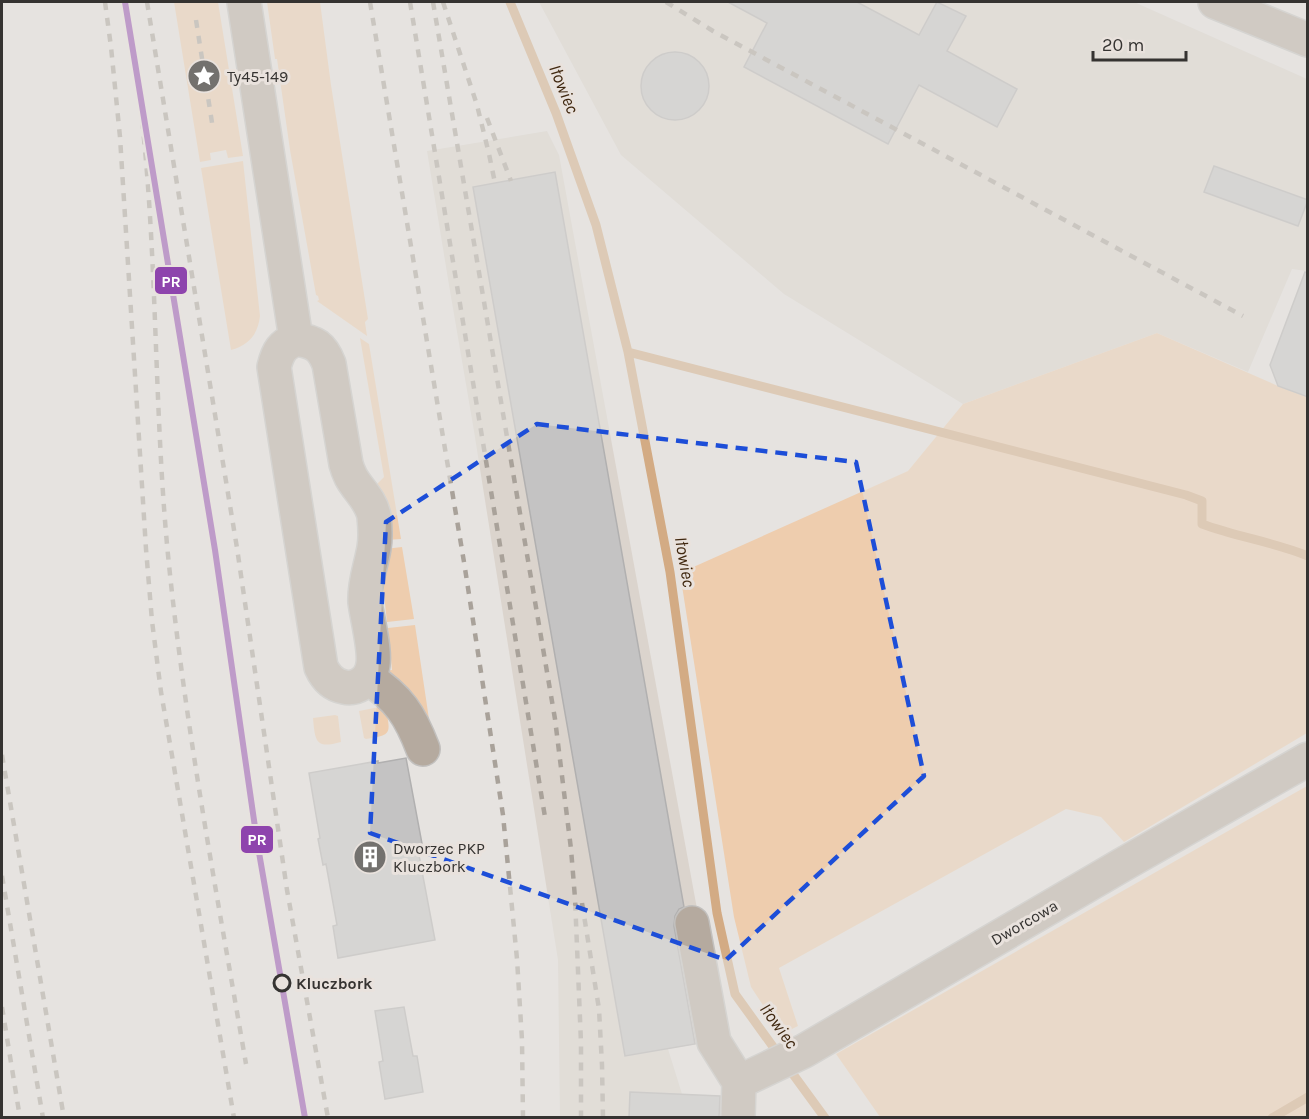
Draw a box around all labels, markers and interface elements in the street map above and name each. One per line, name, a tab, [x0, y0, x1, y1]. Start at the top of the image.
scale bar	[1093, 24, 1186, 62]
text: 20 m	[1102, 34, 1144, 56]
place icon: Ty45-149	[186, 58, 222, 94]
water label: Iłowiec	[544, 61, 584, 117]
place label: Ty45-149	[227, 67, 288, 86]
line badge: PR	[154, 266, 188, 295]
text: PR	[161, 272, 181, 291]
water label: Iłowiec	[670, 535, 700, 590]
line badge: PR	[240, 825, 274, 854]
text: PR	[247, 830, 267, 849]
building icon: Dworzec PKP Kluczbork	[352, 839, 388, 875]
place label: Dworzec PKP Kluczbork	[393, 839, 485, 876]
street label: Dworcowa	[987, 896, 1061, 949]
marker: Kluczbork	[273, 974, 291, 992]
place label: Kluczbork	[296, 974, 373, 993]
water label: Iłowiec	[755, 999, 803, 1054]

